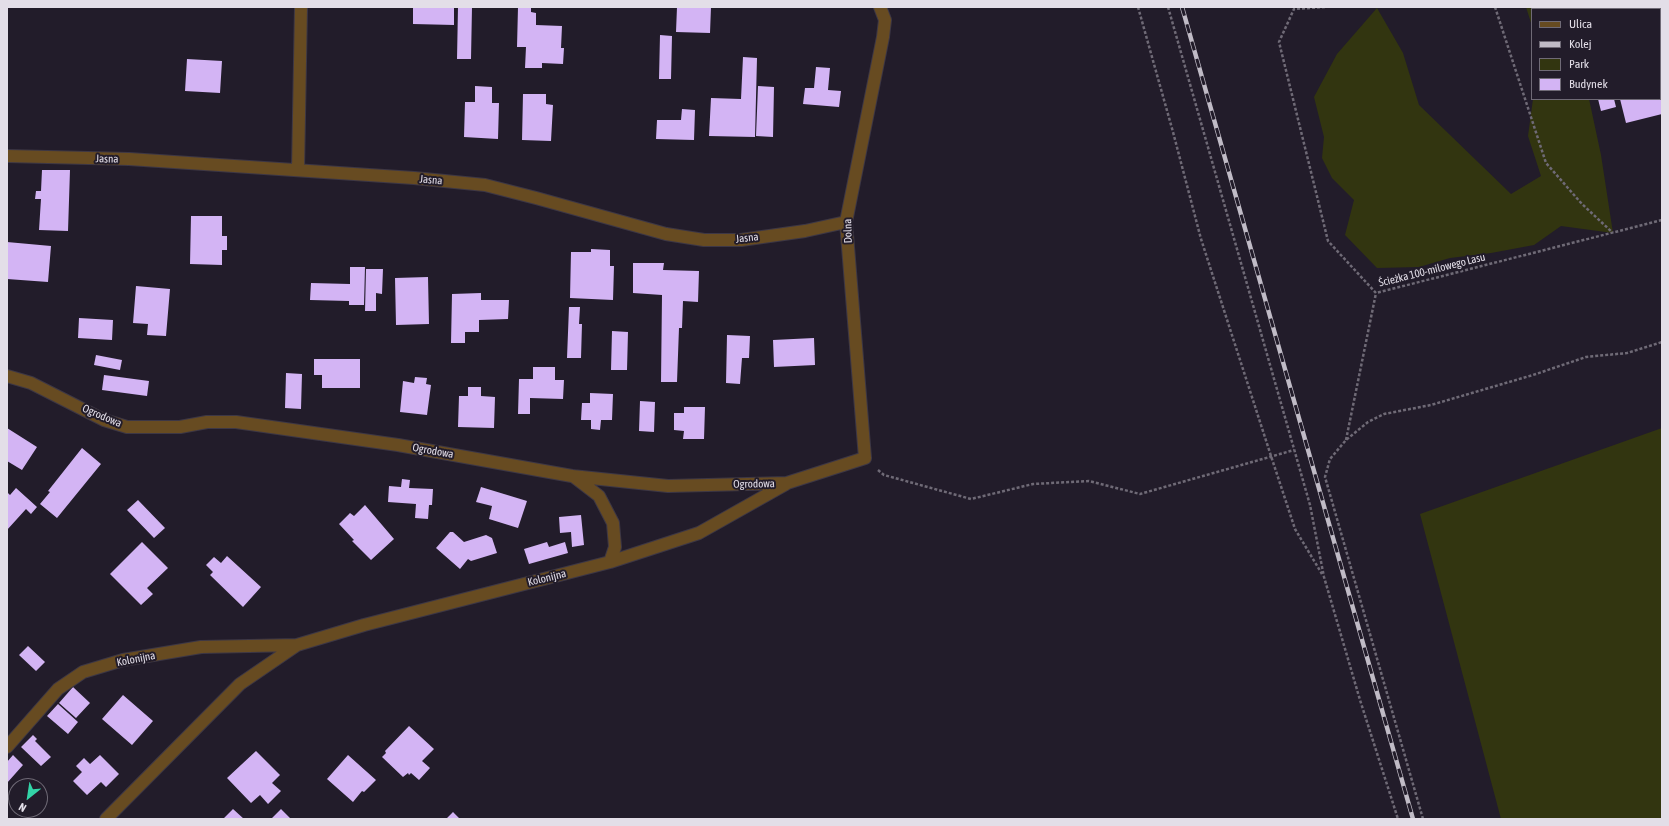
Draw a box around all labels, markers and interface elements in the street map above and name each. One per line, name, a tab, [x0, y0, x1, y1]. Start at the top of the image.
legend	[1531, 8, 1661, 100]
text: Ulica	[1569, 17, 1592, 31]
text: Kolej	[1569, 37, 1592, 51]
text: Park	[1569, 57, 1589, 71]
text: Budynek	[1569, 77, 1608, 91]
street label: Jasna	[95, 152, 119, 166]
street label: Jasna	[419, 172, 443, 188]
street label: Dolna	[841, 219, 855, 243]
street label: Jasna	[735, 230, 759, 246]
street label: Ścieżka 100-milowego Lasu	[1377, 250, 1487, 290]
street label: Ogrodowa	[80, 402, 124, 430]
street label: Ogrodowa	[411, 441, 455, 461]
street label: Ogrodowa	[733, 477, 775, 491]
street label: Kolonijna	[526, 567, 568, 589]
street label: Kolonijna	[116, 649, 156, 669]
north arrow	[8, 778, 48, 818]
text: N	[17, 801, 28, 814]

